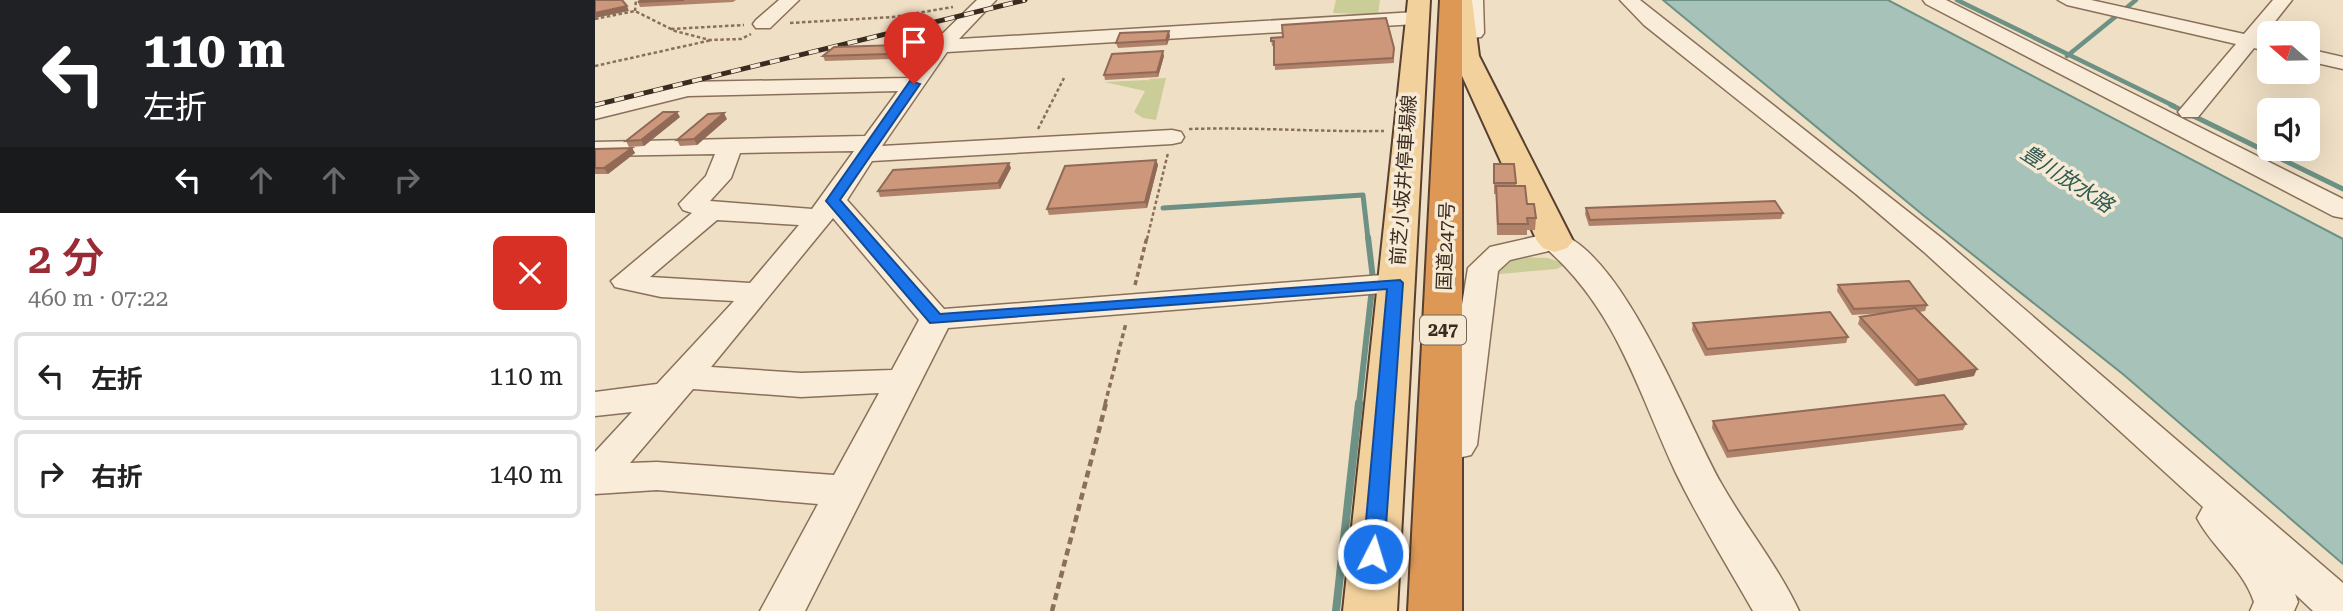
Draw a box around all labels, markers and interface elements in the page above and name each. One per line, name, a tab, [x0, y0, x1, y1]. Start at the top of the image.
pin	[884, 12.0, 944, 84]
north arrow	[2257, 21, 2321, 84]
map controls	[2257, 21, 2320, 161]
text: 110 m	[143, 22, 285, 79]
icon: arrive	[895, 23, 933, 61]
icon: left	[28, 28, 119, 119]
text: 左折	[143, 88, 207, 126]
street label: 前芝小坂井停車場線	[1386, 94, 1421, 266]
button: sound	[2257, 98, 2320, 161]
water label: 豊川放水路	[2016, 140, 2119, 219]
icon: left	[169, 161, 207, 199]
icon: ahead	[242, 161, 280, 199]
icon: ahead	[315, 161, 353, 199]
icon: right	[388, 161, 426, 199]
street label: 国道247号	[1432, 201, 1459, 291]
text: 2 分	[28, 234, 104, 283]
button: close	[493, 236, 567, 310]
text: 460 m · 07:22	[28, 285, 168, 312]
road number: 247	[1420, 316, 1466, 344]
icon: left	[32, 357, 70, 395]
text: 110 m	[489, 361, 563, 391]
text: 左折	[91, 364, 143, 394]
icon: right	[32, 455, 70, 493]
text: 140 m	[489, 459, 563, 489]
text: 右折	[91, 462, 143, 492]
position arrow	[1336, 517, 1410, 591]

